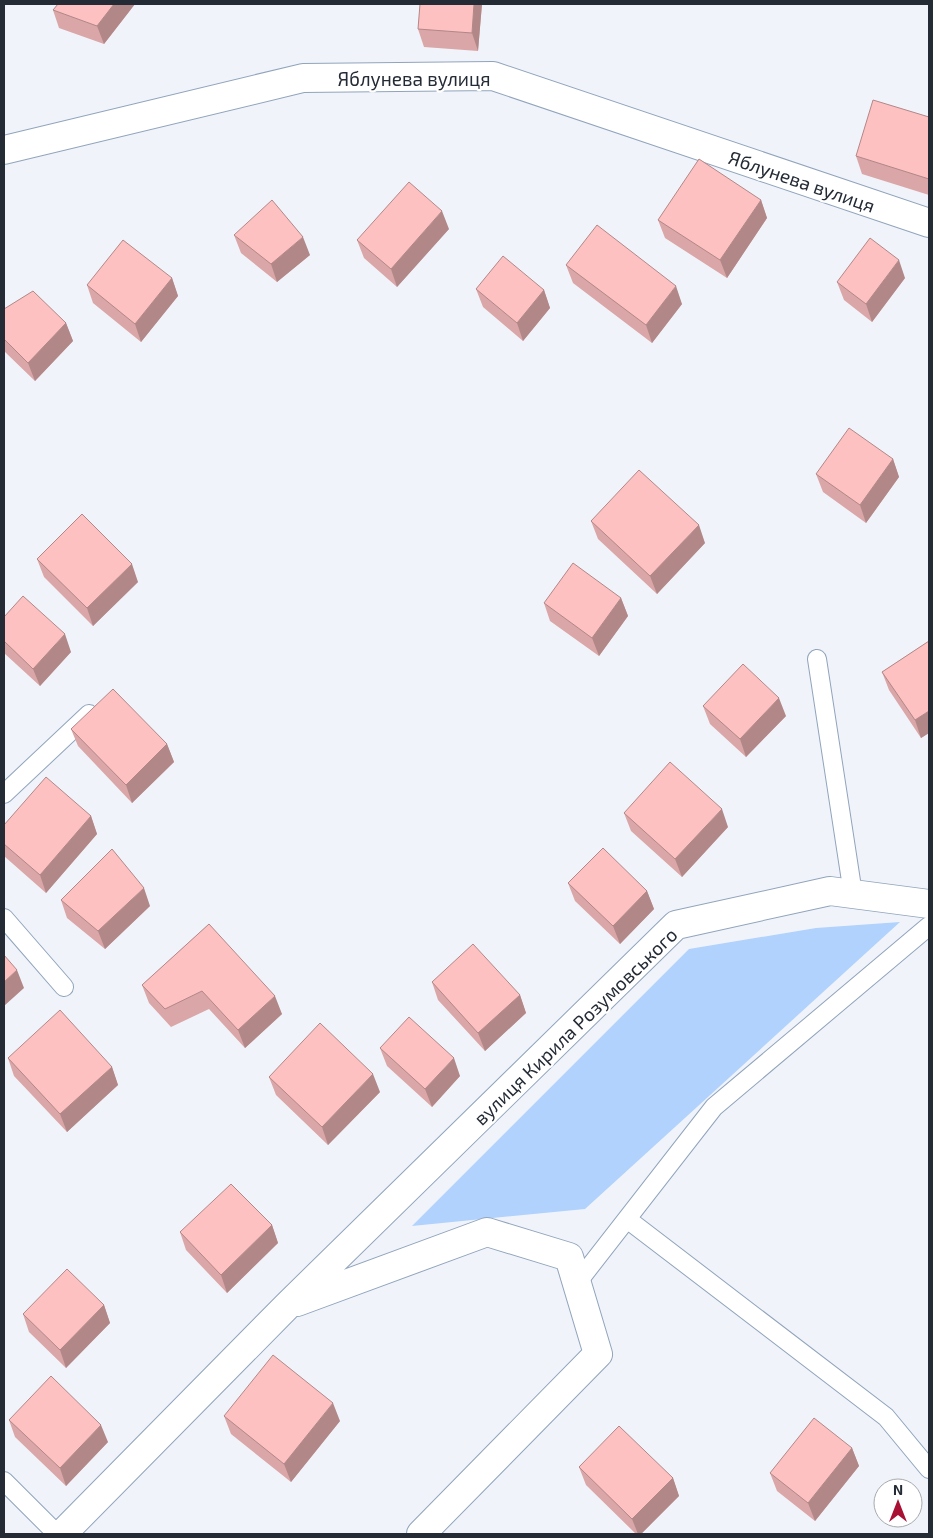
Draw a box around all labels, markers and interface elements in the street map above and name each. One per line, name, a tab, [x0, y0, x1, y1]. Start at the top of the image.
street label: Яблунева вулиця	[337, 67, 491, 91]
street label: Яблунева вулиця	[725, 145, 878, 218]
street label: вулиця Кирила Розумовського	[468, 923, 682, 1130]
north arrow	[873, 1478, 923, 1528]
text: N	[893, 1481, 903, 1498]

